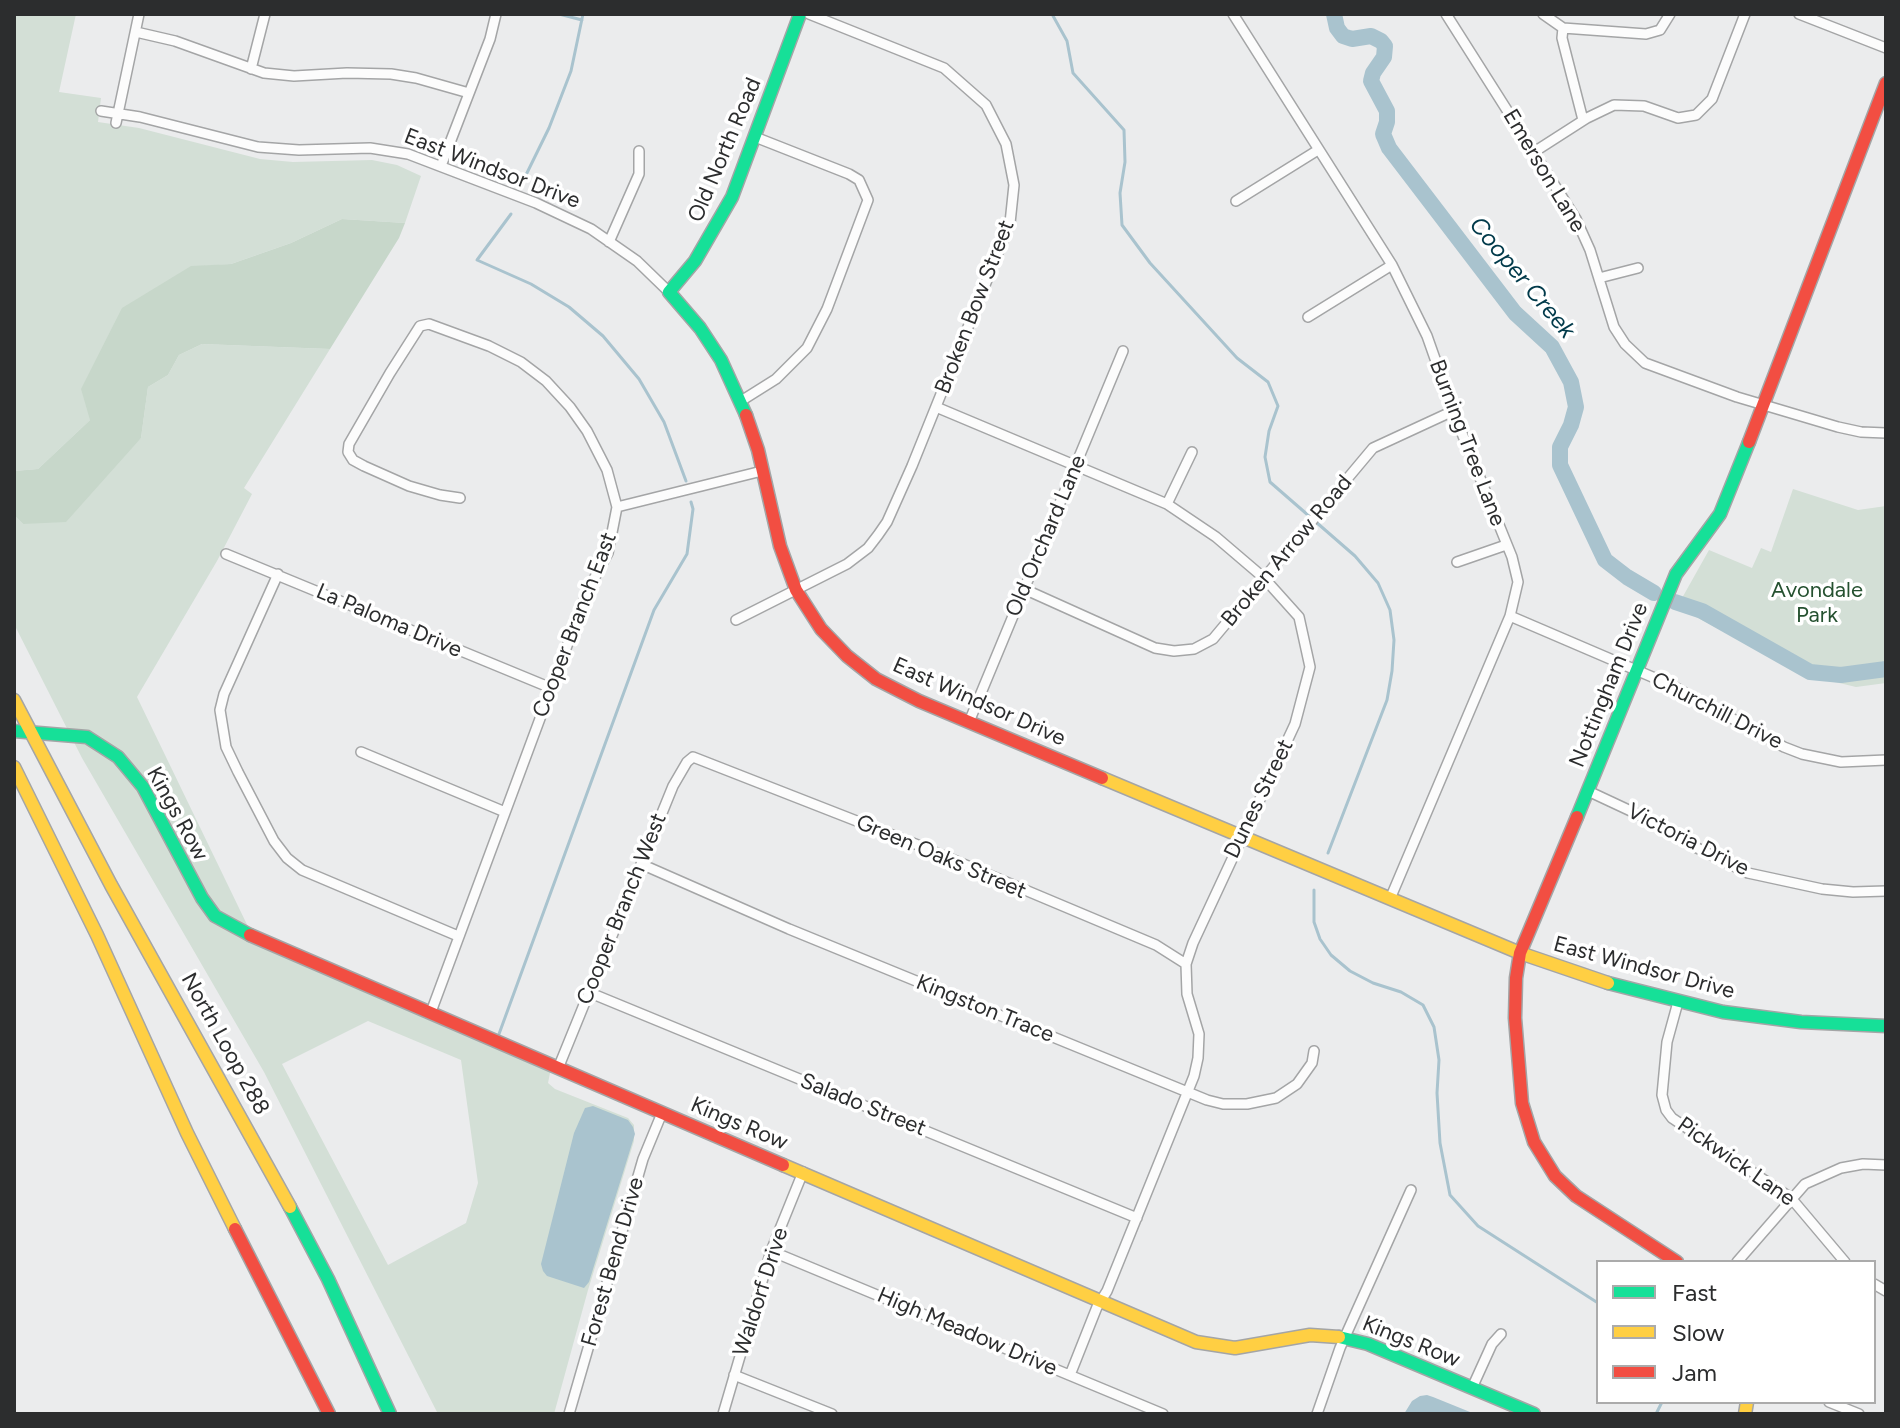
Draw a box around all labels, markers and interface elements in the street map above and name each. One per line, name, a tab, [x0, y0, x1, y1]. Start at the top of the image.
street label: Old North Road	[683, 74, 767, 226]
street label: Emerson Lane	[1497, 105, 1591, 237]
street label: East Windsor Drive	[400, 123, 584, 215]
water label: Cooper Creek	[1463, 211, 1581, 345]
street label: Broken Bow Street	[930, 216, 1020, 398]
street label: Burning Tree Lane	[1423, 356, 1511, 530]
street label: Old Orchard Lane	[1000, 451, 1092, 621]
street label: Broken Arrow Road	[1216, 470, 1358, 632]
street label: Cooper Branch East	[528, 529, 622, 721]
street label: La Paloma Drive	[312, 578, 466, 664]
park label: Avondale Park	[1771, 578, 1863, 630]
street label: Nottingham Drive	[1564, 599, 1654, 771]
street label: East Windsor Drive	[888, 652, 1070, 752]
street label: Churchill Drive	[1647, 667, 1787, 755]
street label: Dunes Street	[1219, 735, 1299, 863]
street label: Kings Row	[141, 763, 213, 865]
street label: Victoria Drive	[1623, 798, 1753, 882]
street label: Cooper Branch West	[572, 809, 672, 1009]
street label: Green Oaks Street	[852, 809, 1030, 905]
street label: East Windsor Drive	[1551, 931, 1737, 1005]
street label: North Loop 288	[175, 969, 275, 1119]
street label: Kingston Trace	[912, 969, 1058, 1049]
street label: Salado Street	[796, 1068, 930, 1142]
street label: Kings Row	[686, 1092, 792, 1156]
street label: Pickwick Lane	[1672, 1112, 1800, 1212]
street label: Forest Bend Drive	[576, 1174, 650, 1350]
street label: Waldorf Drive	[728, 1224, 794, 1360]
legend	[1596, 1260, 1876, 1404]
text: Fast	[1672, 1278, 1717, 1307]
street label: High Meadow Drive	[873, 1282, 1061, 1382]
street label: Kings Row	[1358, 1310, 1464, 1374]
text: Slow	[1672, 1318, 1724, 1347]
text: Jam	[1672, 1358, 1717, 1387]

